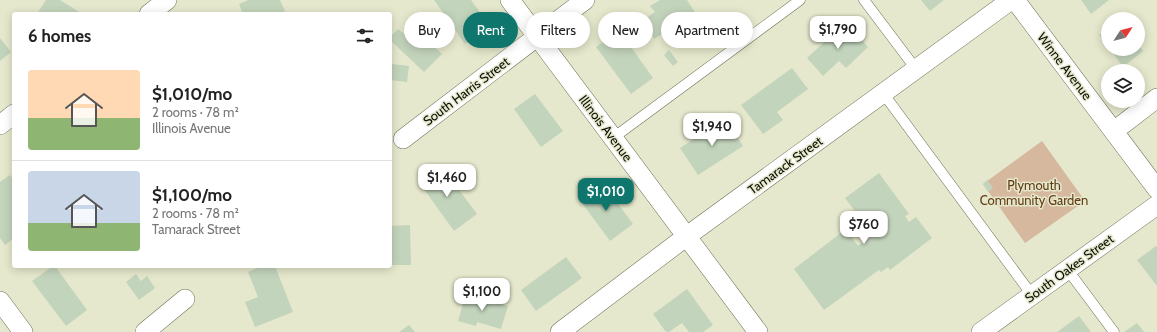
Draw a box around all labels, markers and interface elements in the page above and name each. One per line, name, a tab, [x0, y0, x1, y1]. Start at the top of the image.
chip: Buy	[404, 12, 455, 48]
chip: Rent	[463, 12, 518, 48]
chip: Filters	[526, 12, 590, 48]
chip: New	[598, 12, 653, 48]
chip: Apartment	[661, 12, 753, 48]
north arrow	[1101, 12, 1145, 56]
map controls	[1101, 12, 1145, 108]
pin: $1,790	[805, 16, 871, 50]
text: $1,790	[819, 21, 857, 37]
icon: filters	[354, 25, 376, 47]
text: 6 homes	[28, 26, 91, 46]
street label: Winne Avenue	[1034, 29, 1096, 103]
street label: South Harris Street	[420, 53, 513, 129]
button: layers	[1101, 64, 1145, 108]
text: $1,010/mo	[152, 84, 232, 104]
icon: home	[60, 86, 108, 134]
street label: Illinois Avenue	[576, 92, 636, 165]
text: 2 rooms · 78 m²	[152, 104, 239, 120]
pin: $1,940	[679, 113, 745, 147]
text: $1,940	[692, 118, 732, 134]
text: Illinois Avenue	[152, 120, 231, 136]
street label: Tamarack Street	[745, 132, 826, 197]
pin: $1,460	[414, 164, 480, 198]
text: $1,460	[427, 169, 467, 185]
park label: Plymouth Community Garden	[980, 177, 1088, 208]
pin: $1,010	[573, 178, 639, 212]
text: $1,010	[587, 183, 625, 199]
text: $1,100/mo	[152, 185, 232, 205]
icon: home	[60, 187, 108, 235]
text: 2 rooms · 78 m²	[152, 205, 239, 221]
pin: $760	[840, 211, 888, 245]
text: $760	[849, 216, 879, 232]
text: Tamarack Street	[152, 221, 240, 237]
street label: South Oakes Street	[1021, 230, 1117, 306]
pin: $1,100	[449, 278, 515, 312]
text: $1,100	[463, 283, 501, 299]

